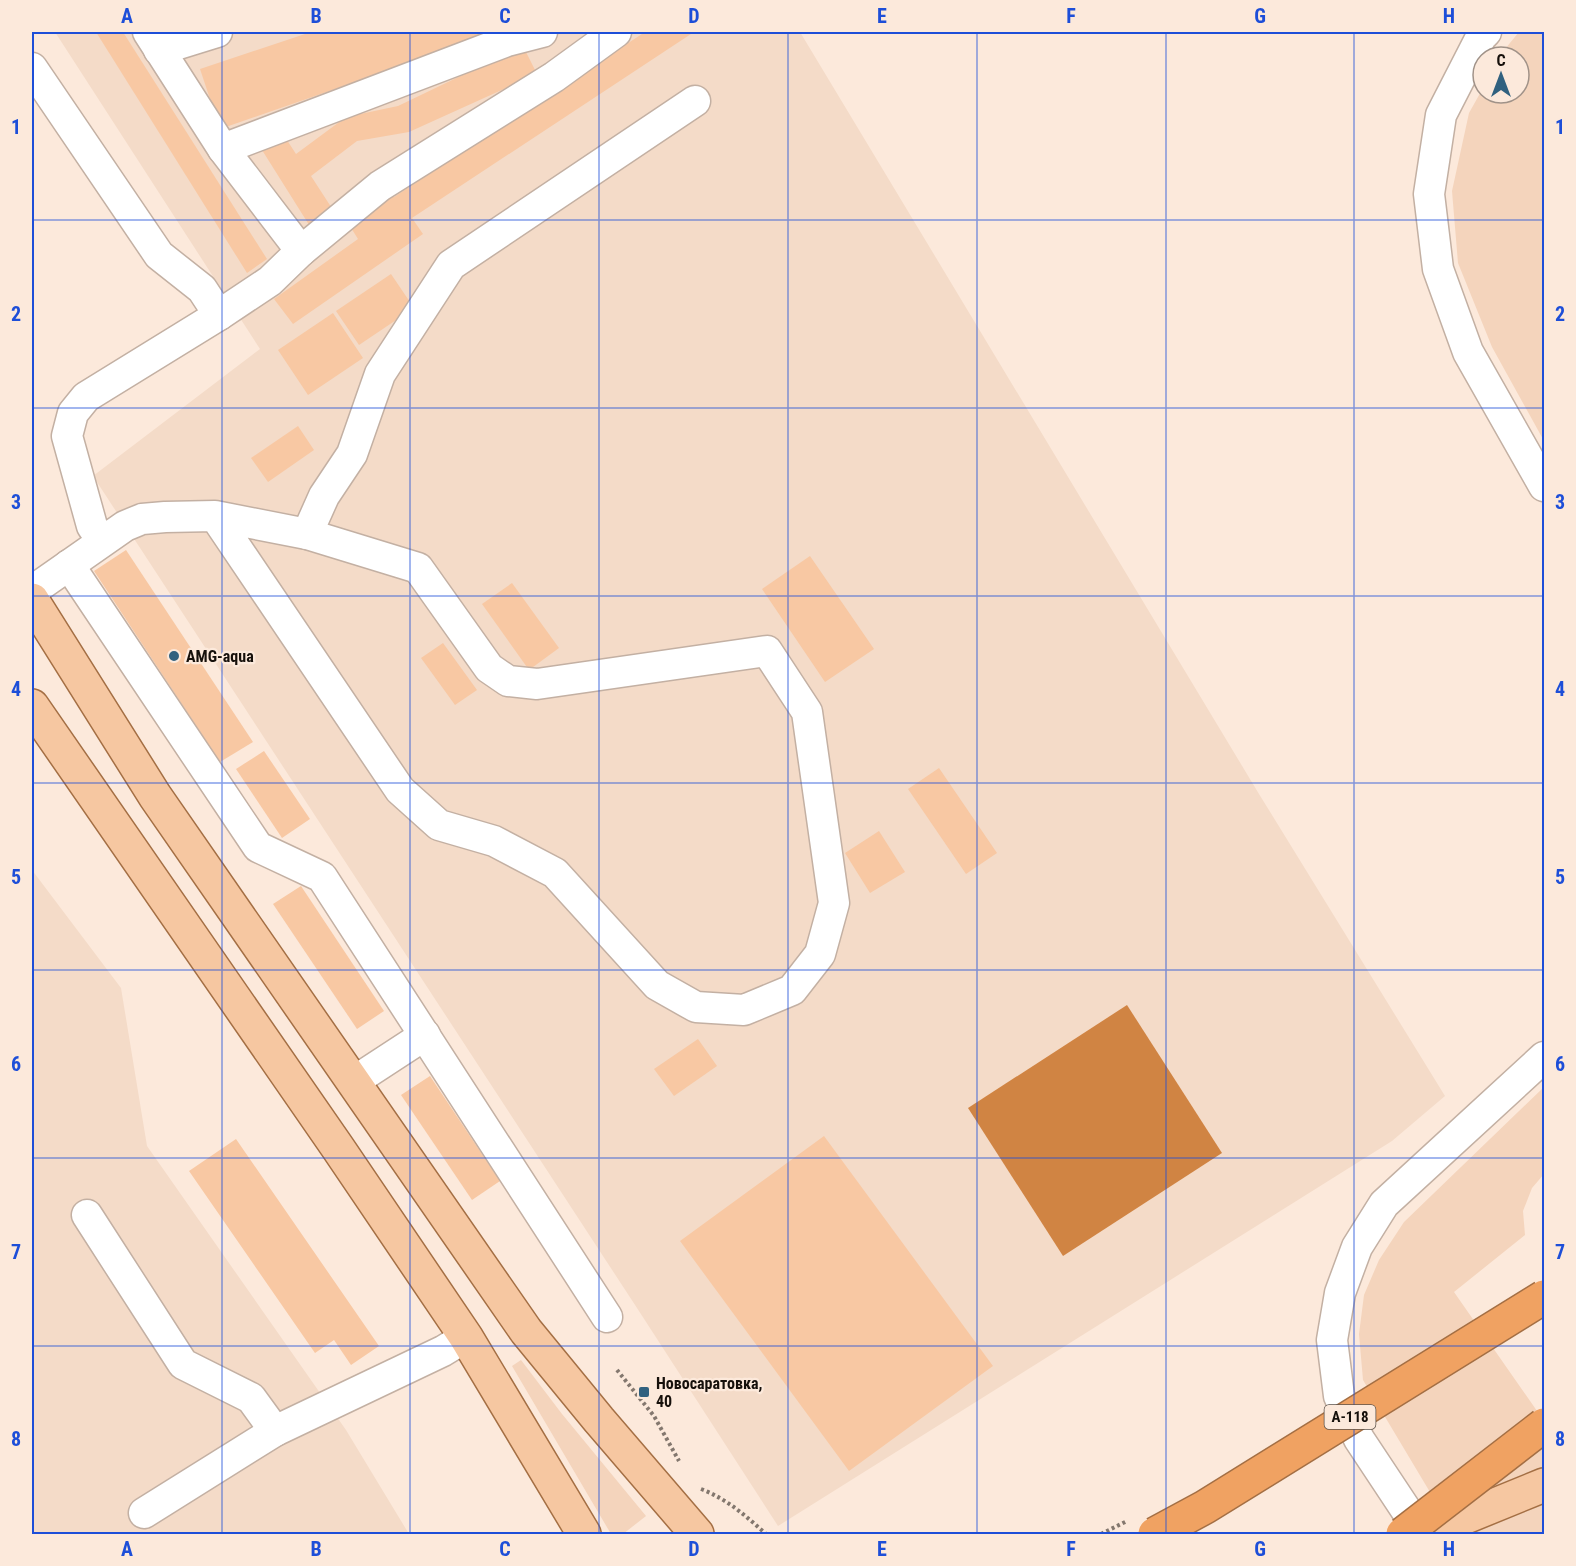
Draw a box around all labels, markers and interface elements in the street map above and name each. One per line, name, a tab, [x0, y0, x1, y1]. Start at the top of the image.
text: A	[121, 4, 133, 28]
text: B	[310, 4, 322, 28]
text: C	[499, 4, 511, 28]
text: D	[688, 4, 700, 28]
text: E	[877, 4, 887, 28]
text: F	[1066, 4, 1076, 28]
text: G	[1254, 4, 1266, 28]
text: H	[1443, 4, 1455, 28]
north arrow	[1471, 45, 1531, 105]
text: С	[1496, 51, 1506, 70]
text: 1	[11, 115, 21, 139]
text: 1	[1555, 115, 1565, 139]
text: 2	[11, 302, 21, 326]
text: 2	[1555, 302, 1565, 326]
text: 3	[11, 490, 21, 514]
text: 3	[1555, 490, 1565, 514]
place label: AMG-aqua	[186, 647, 254, 666]
marker: AMG-aqua	[167, 649, 181, 663]
text: 4	[11, 677, 21, 701]
text: 4	[1555, 677, 1565, 701]
text: 5	[11, 865, 21, 889]
text: 5	[1555, 865, 1565, 889]
text: 6	[11, 1052, 21, 1076]
text: 6	[1555, 1052, 1565, 1076]
text: 7	[11, 1240, 21, 1264]
text: 7	[1555, 1240, 1565, 1264]
place label: Новосаратовка, 40	[656, 1374, 762, 1411]
marker: Новосаратовка, 40	[637, 1385, 651, 1399]
road number: А-118	[1324, 1405, 1376, 1429]
text: 8	[11, 1427, 21, 1451]
text: 8	[1555, 1427, 1565, 1451]
text: A	[121, 1537, 133, 1561]
text: B	[310, 1537, 322, 1561]
text: C	[499, 1537, 511, 1561]
text: D	[688, 1537, 700, 1561]
text: E	[877, 1537, 887, 1561]
text: F	[1066, 1537, 1076, 1561]
text: G	[1254, 1537, 1266, 1561]
text: H	[1443, 1537, 1455, 1561]

